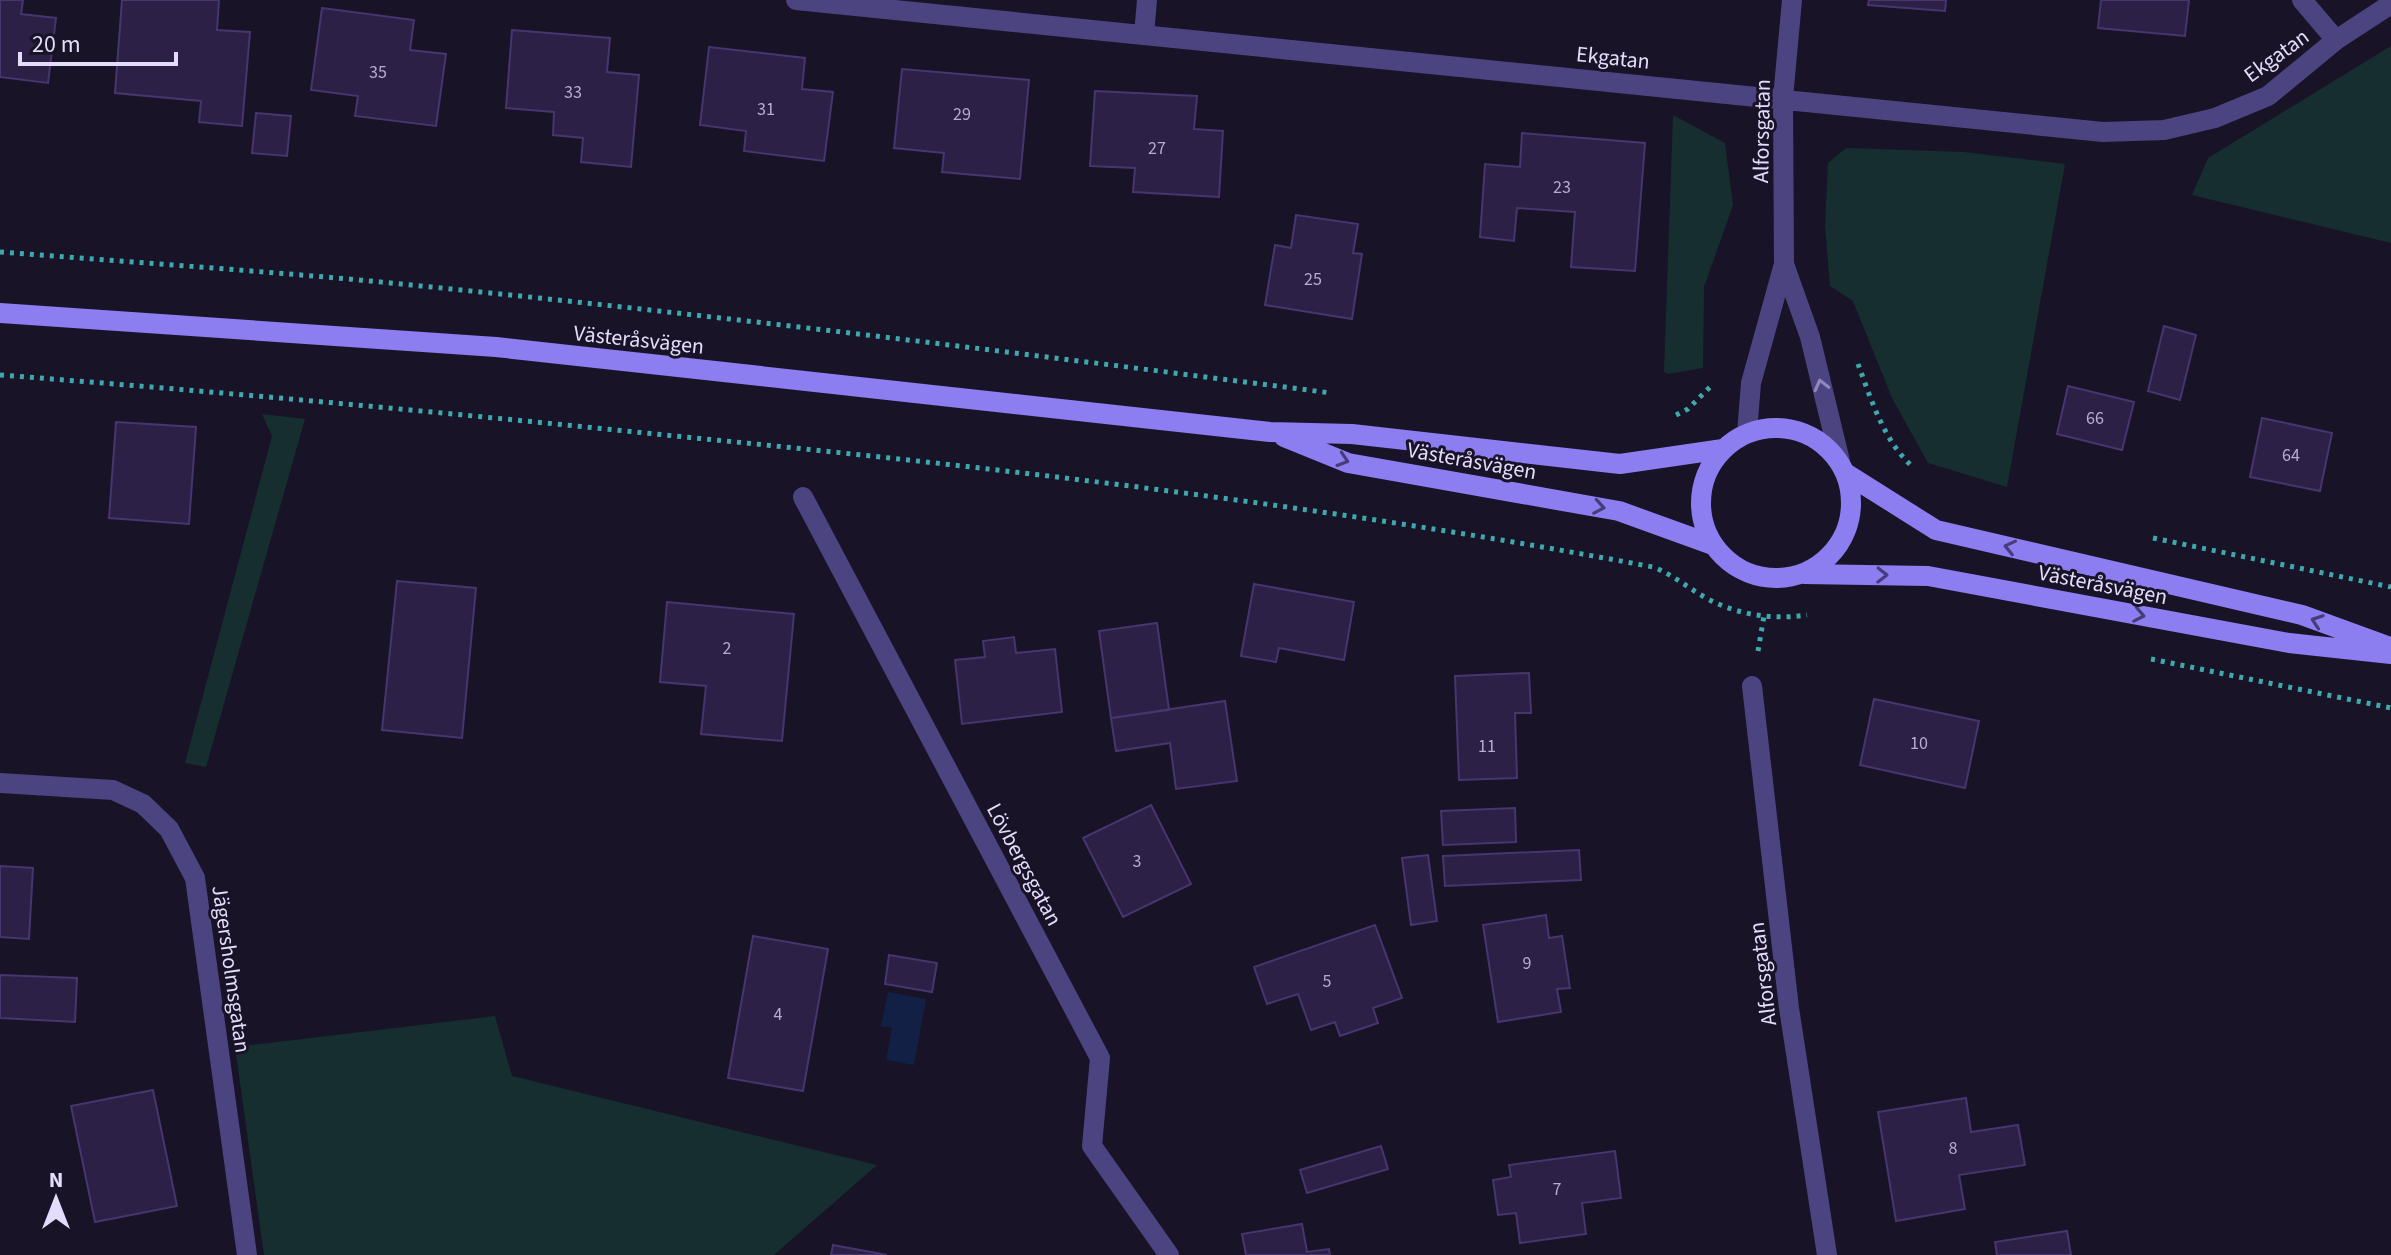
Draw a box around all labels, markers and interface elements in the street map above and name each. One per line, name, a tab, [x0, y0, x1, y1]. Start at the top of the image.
scale bar	[20, 16, 176, 66]
street label: Ekgatan	[2237, 21, 2316, 90]
text: 20 m	[32, 27, 81, 62]
street label: Ekgatan	[1574, 38, 1651, 78]
house number: 35	[369, 60, 387, 85]
street label: Alforsgatan	[1745, 79, 1779, 183]
house number: 33	[564, 80, 582, 105]
house number: 31	[757, 97, 775, 122]
house number: 29	[953, 102, 971, 127]
house number: 27	[1148, 136, 1166, 161]
house number: 23	[1553, 175, 1571, 200]
house number: 25	[1304, 267, 1322, 292]
street label: Västeråsvägen	[572, 317, 706, 363]
one-way arrow	[1814, 379, 1831, 393]
house number: 66	[2086, 406, 2104, 431]
street label: Västeråsvägen	[1405, 434, 1539, 488]
house number: 64	[2282, 443, 2300, 468]
one-way arrow	[1336, 450, 1350, 466]
one-way arrow	[1592, 498, 1606, 515]
one-way arrow	[2004, 540, 2018, 557]
street label: Västeråsvägen	[2036, 557, 2170, 613]
one-way arrow	[1876, 567, 1889, 584]
one-way arrow	[2132, 606, 2145, 623]
one-way arrow	[2311, 614, 2325, 631]
house number: 2	[723, 636, 732, 661]
house number: 10	[1910, 731, 1928, 756]
house number: 11	[1478, 734, 1496, 759]
street label: Lövbergsgatan	[978, 797, 1070, 932]
house number: 3	[1133, 849, 1142, 874]
street label: Jägersholmsgatan	[203, 883, 259, 1055]
street label: Alforsgatan	[1741, 920, 1785, 1027]
house number: 9	[1523, 951, 1532, 976]
house number: 5	[1323, 969, 1332, 994]
house number: 4	[774, 1002, 783, 1027]
house number: 8	[1949, 1136, 1958, 1161]
north arrow	[16, 1159, 96, 1239]
text: N	[49, 1164, 63, 1196]
house number: 7	[1553, 1177, 1562, 1202]

